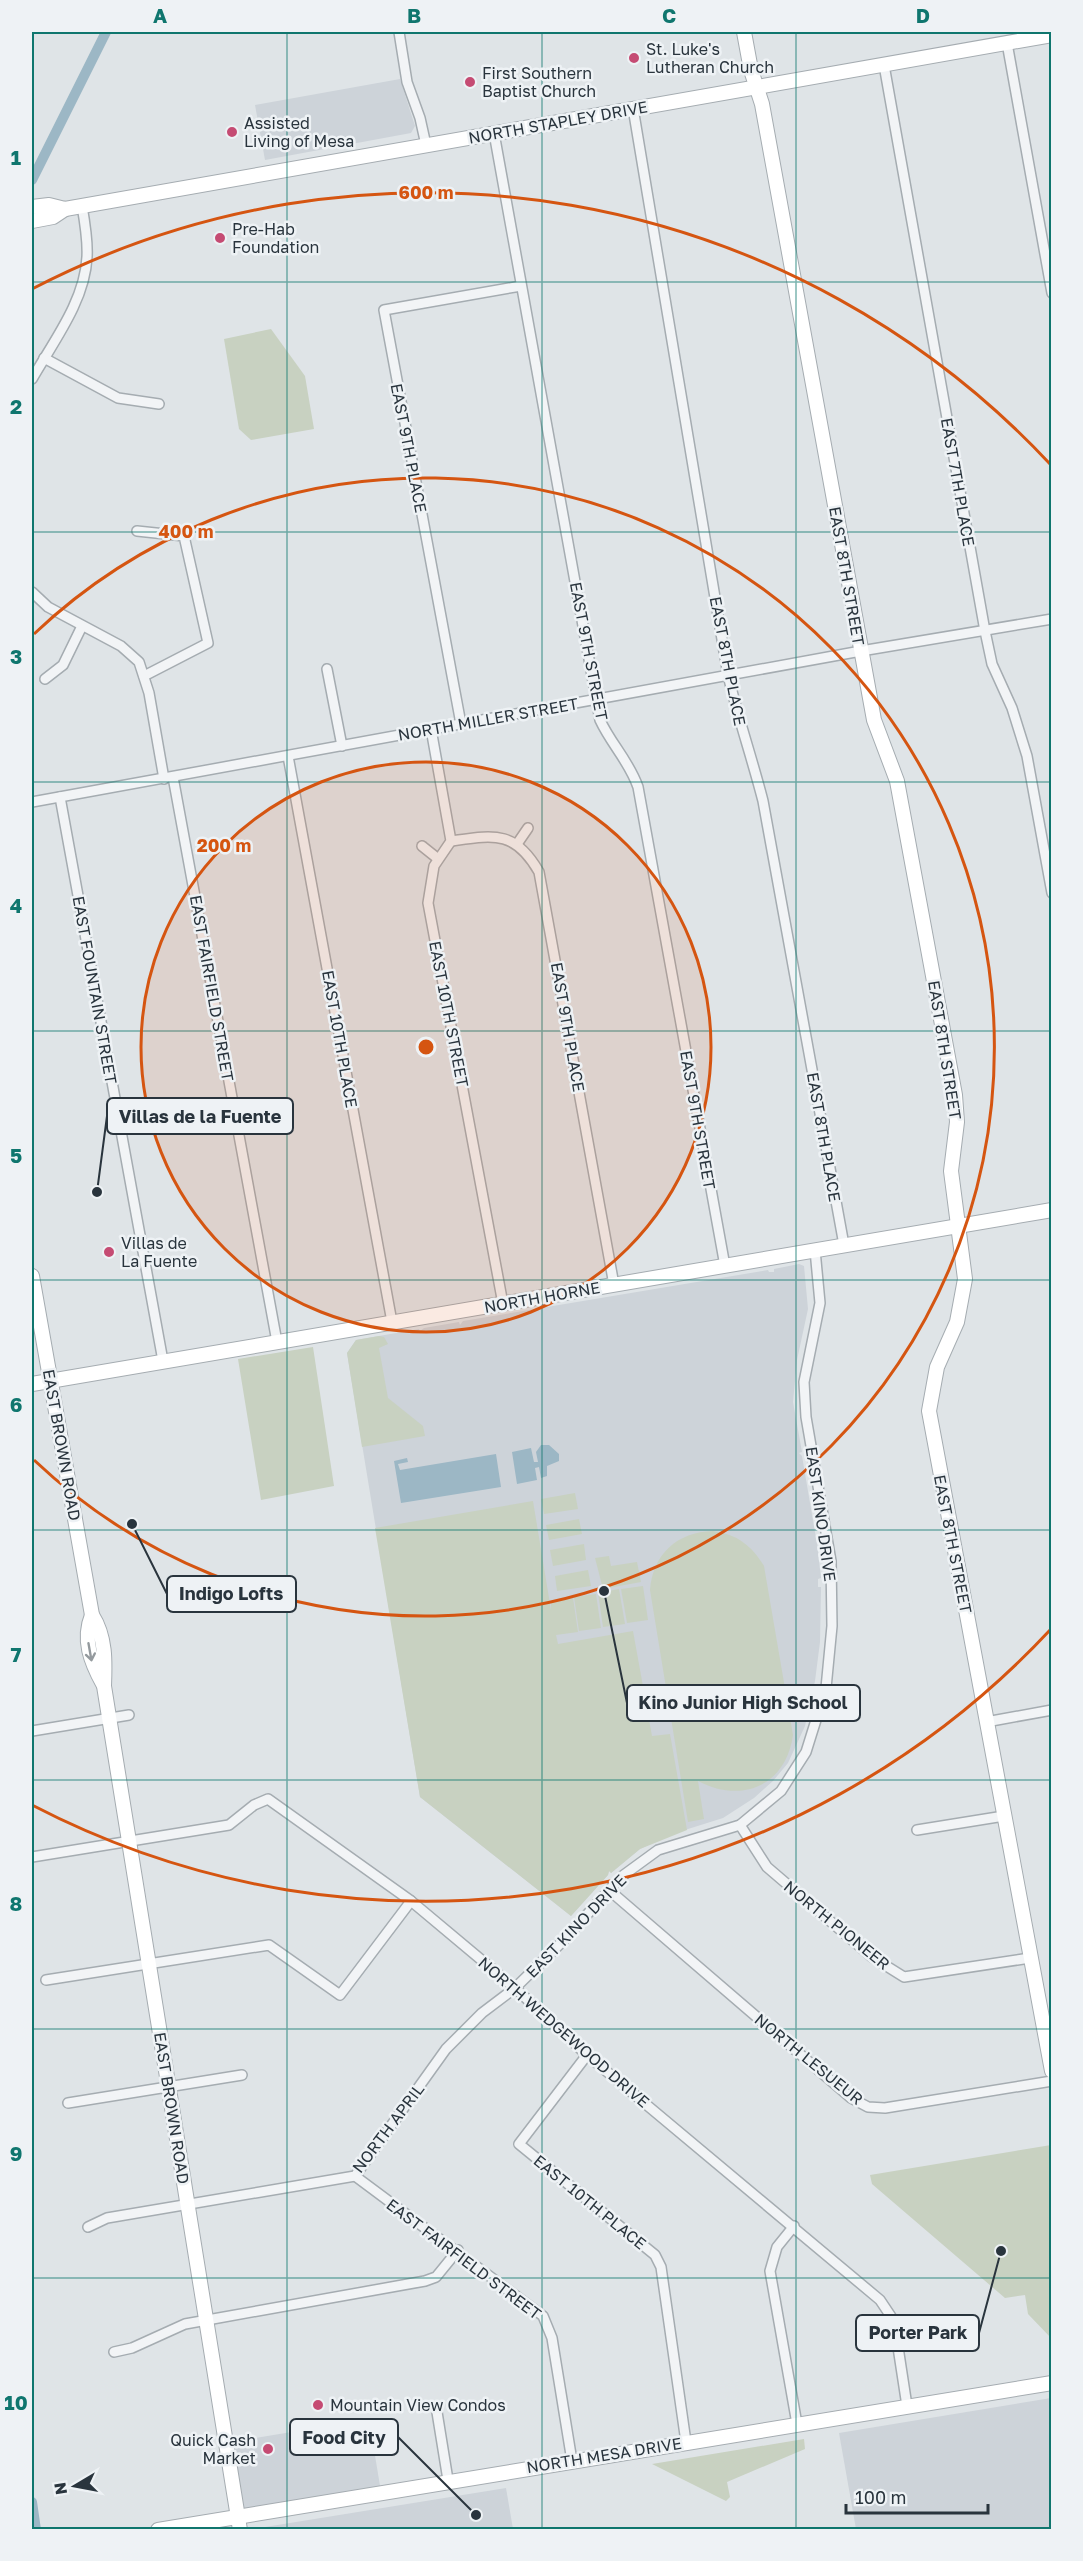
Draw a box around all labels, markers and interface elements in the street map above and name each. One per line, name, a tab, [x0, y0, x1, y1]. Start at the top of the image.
text: A	[153, 3, 167, 27]
text: B	[407, 3, 421, 27]
text: C	[662, 3, 676, 27]
text: D	[916, 3, 930, 27]
place label: St. Luke's Lutheran Church	[646, 39, 774, 77]
marker: St. Luke's Lutheran Church	[627, 51, 641, 65]
place label: First Southern Baptist Church	[482, 63, 596, 101]
marker: First Southern Baptist Church	[463, 75, 477, 89]
street label: NORTH STAPLEY DRIVE	[467, 96, 649, 148]
place label: Assisted Living of Mesa	[244, 113, 354, 151]
marker: Assisted Living of Mesa	[225, 125, 239, 139]
text: 1	[11, 145, 21, 169]
text: 600 m	[398, 181, 454, 203]
place label: Pre-Hab Foundation	[232, 219, 319, 257]
marker: Pre-Hab Foundation	[213, 231, 227, 245]
street label: EAST 9TH PLACE	[387, 382, 431, 514]
text: 2	[10, 394, 22, 418]
street label: EAST 7TH PLACE	[937, 416, 979, 548]
street label: EAST 8TH STREET	[825, 505, 869, 647]
text: 400 m	[159, 520, 213, 542]
street label: EAST 9TH STREET	[566, 580, 612, 722]
street label: EAST 8TH PLACE	[706, 595, 750, 727]
text: 3	[10, 644, 22, 668]
street label: NORTH MILLER STREET	[396, 693, 580, 745]
text: 200 m	[197, 834, 251, 856]
text: 4	[10, 893, 22, 917]
street label: EAST FAIRFIELD STREET	[186, 893, 238, 1083]
street label: EAST FOUNTAIN STREET	[69, 894, 121, 1086]
street label: EAST 10TH STREET	[425, 939, 473, 1089]
street label: EAST 9TH PLACE	[547, 961, 589, 1093]
street label: EAST 10TH PLACE	[318, 969, 362, 1109]
street label: EAST 8TH STREET	[924, 979, 966, 1121]
centre of rings	[416, 1037, 436, 1057]
street label: EAST 9TH STREET	[676, 1049, 720, 1191]
street label: EAST 8TH PLACE	[803, 1071, 845, 1203]
callout: Villas de la Fuente	[107, 1098, 293, 1134]
text: Villas de la Fuente	[119, 1105, 282, 1127]
text: 5	[10, 1143, 22, 1167]
place label: Villas de La Fuente	[121, 1233, 197, 1271]
marker: Villas de La Fuente	[102, 1245, 116, 1259]
street label: NORTH HORNE	[482, 1277, 602, 1317]
street label: EAST BROWN ROAD	[39, 1368, 85, 1522]
text: 6	[10, 1392, 22, 1416]
street label: EAST KINO DRIVE	[802, 1445, 840, 1583]
street label: EAST 8TH STREET	[930, 1473, 976, 1615]
callout: Indigo Lofts	[167, 1576, 296, 1612]
text: Indigo Lofts	[179, 1582, 283, 1604]
one-way arrow	[84, 1641, 95, 1661]
text: 7	[11, 1642, 22, 1666]
callout: Kino Junior High School	[627, 1685, 860, 1721]
text: Kino Junior High School	[638, 1691, 848, 1713]
street label: EAST KINO DRIVE	[522, 1870, 630, 1982]
street label: NORTH PIONEER	[780, 1876, 894, 1974]
text: 8	[10, 1891, 22, 1915]
street label: NORTH WEDGEWOOD DRIVE	[474, 1952, 654, 2112]
street label: NORTH LESUEUR	[751, 2009, 867, 2109]
street label: EAST BROWN ROAD	[150, 2031, 194, 2185]
street label: NORTH APRIL	[348, 2079, 428, 2177]
text: 9	[10, 2141, 22, 2165]
street label: EAST 10TH PLACE	[530, 2150, 650, 2254]
street label: EAST FAIRFIELD STREET	[383, 2194, 545, 2324]
callout: Porter Park	[856, 2315, 979, 2351]
text: Porter Park	[868, 2321, 968, 2343]
text: 10	[4, 2390, 28, 2414]
place label: Mountain View Condos	[330, 2395, 506, 2415]
marker: Mountain View Condos	[311, 2398, 325, 2412]
callout: Food City	[290, 2419, 398, 2455]
text: Food City	[302, 2426, 386, 2448]
place label: Quick Cash Market	[170, 2430, 256, 2468]
street label: NORTH MESA DRIVE	[525, 2433, 683, 2477]
marker: Quick Cash Market	[261, 2442, 275, 2456]
north arrow	[45, 2456, 105, 2516]
scale bar	[846, 2477, 988, 2515]
text: N	[49, 2481, 71, 2496]
text: 100 m	[855, 2486, 906, 2508]

